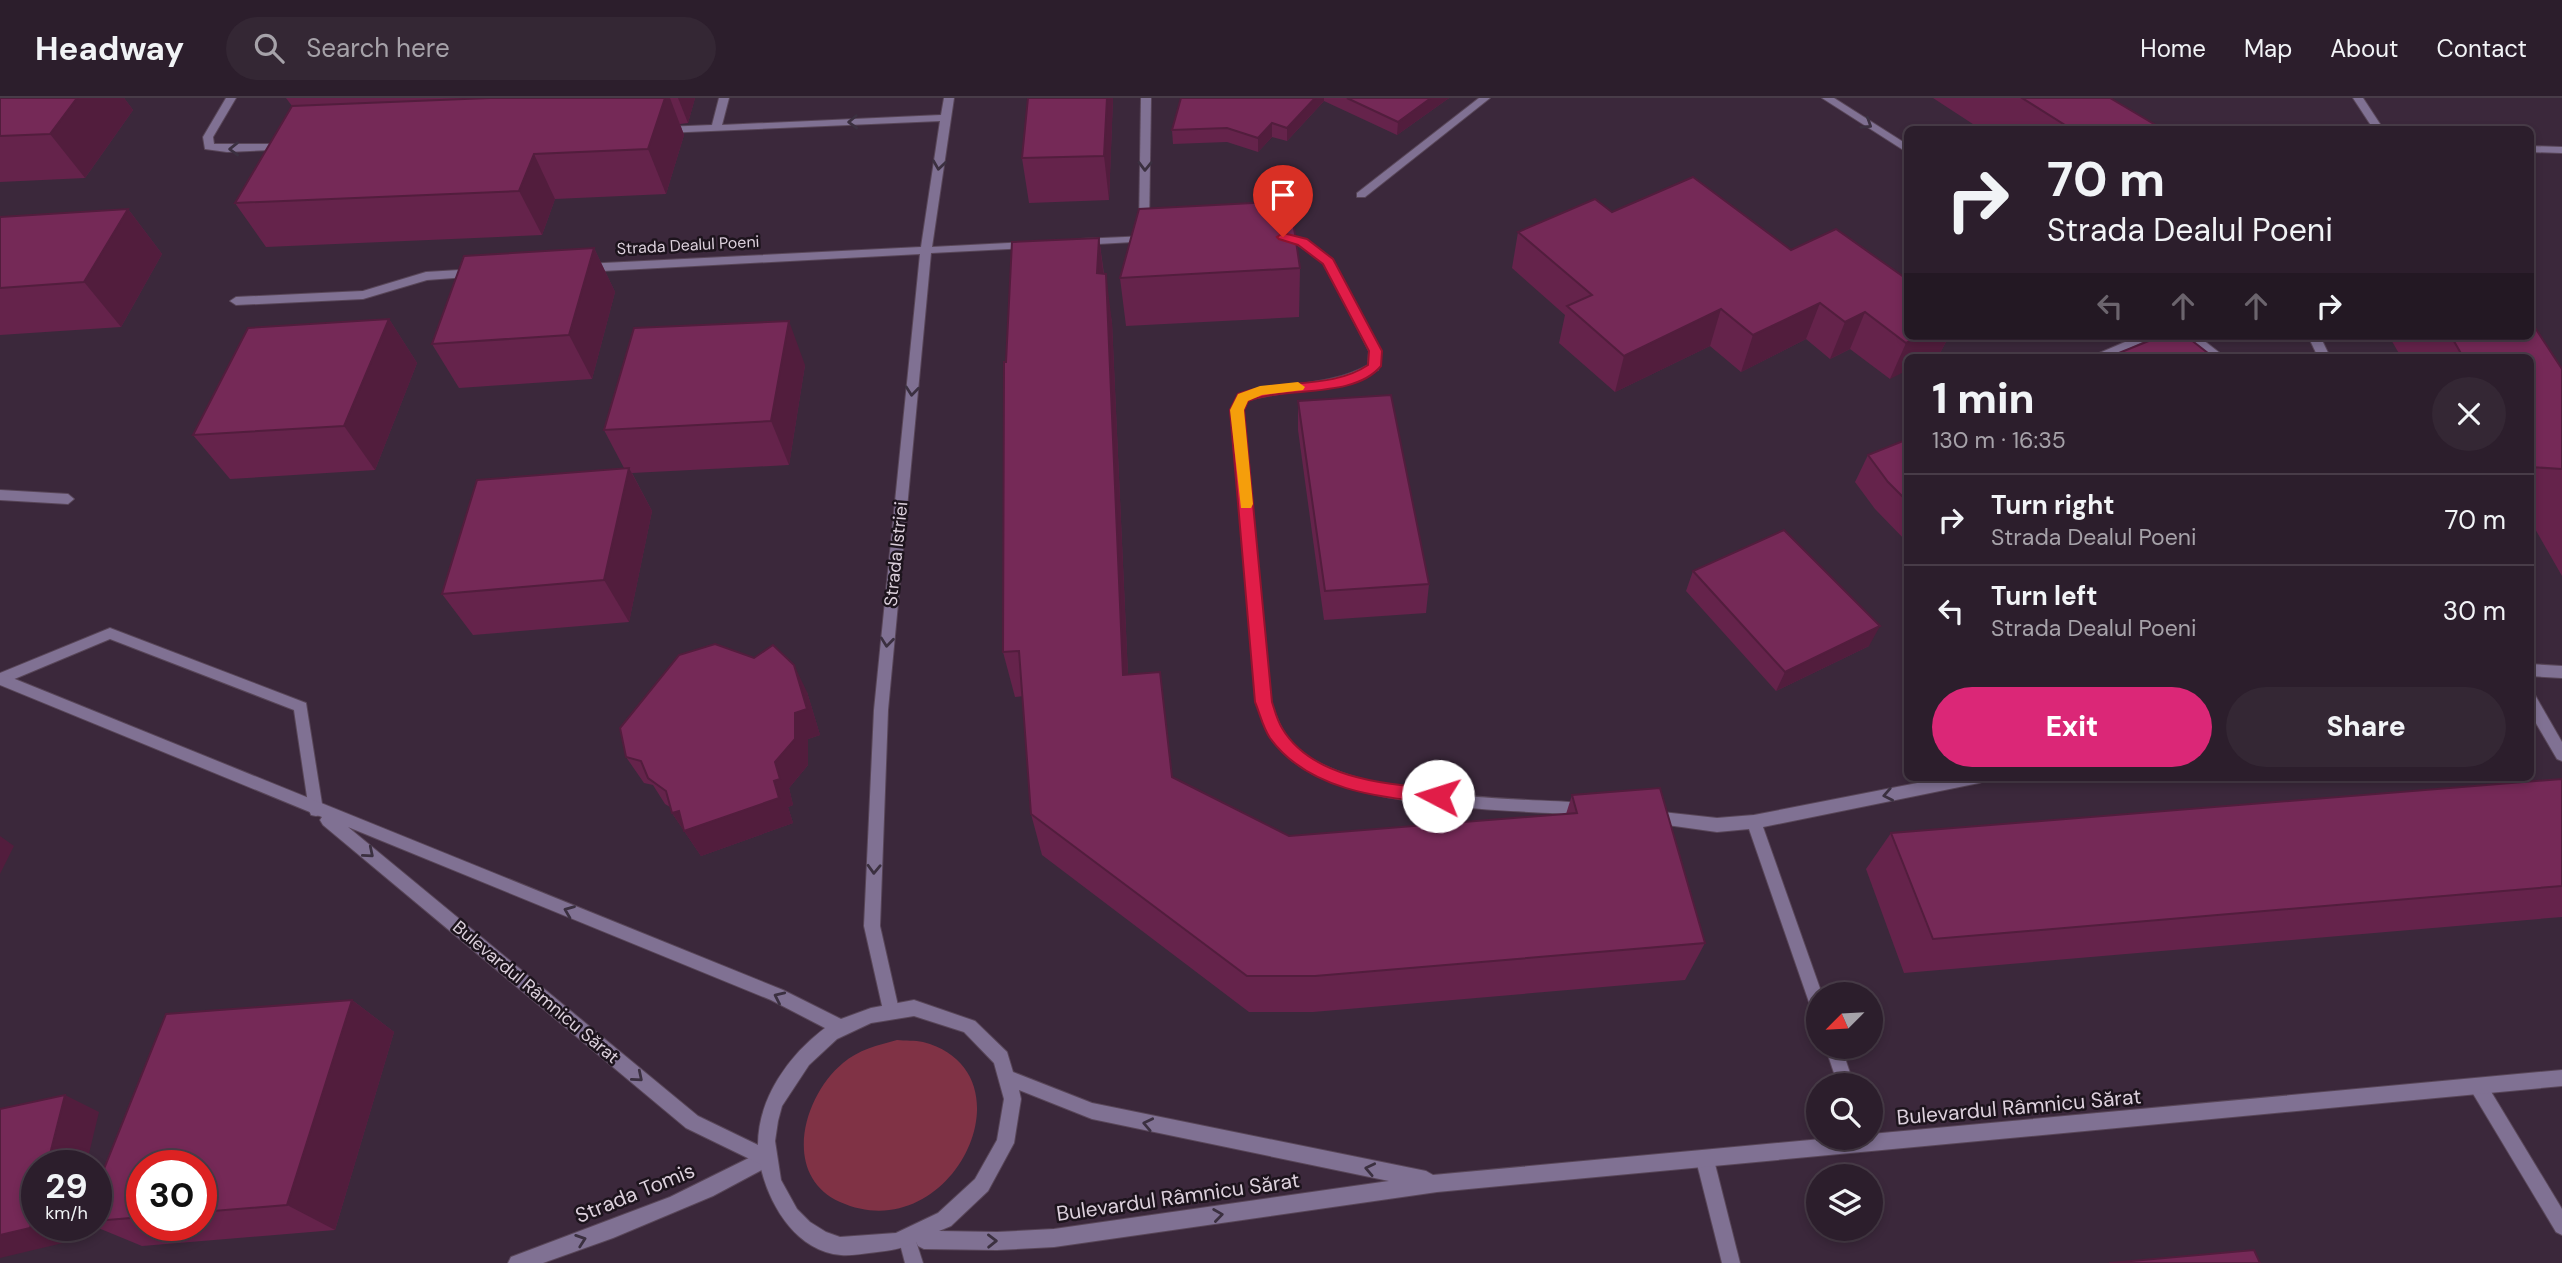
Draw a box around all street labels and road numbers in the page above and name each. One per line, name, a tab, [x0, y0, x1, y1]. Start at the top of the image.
street label: Strada Dealul Poeni	[616, 231, 760, 259]
street label: Strada Istriei	[879, 500, 913, 608]
street label: Bulevardul Râmnicu Sărat	[448, 915, 624, 1069]
street label: Bulevardul Râmnicu Sărat	[1896, 1082, 2142, 1132]
street label: Strada Tomis	[571, 1156, 699, 1230]
street label: Bulevardul Râmnicu Sărat	[1055, 1166, 1301, 1228]

